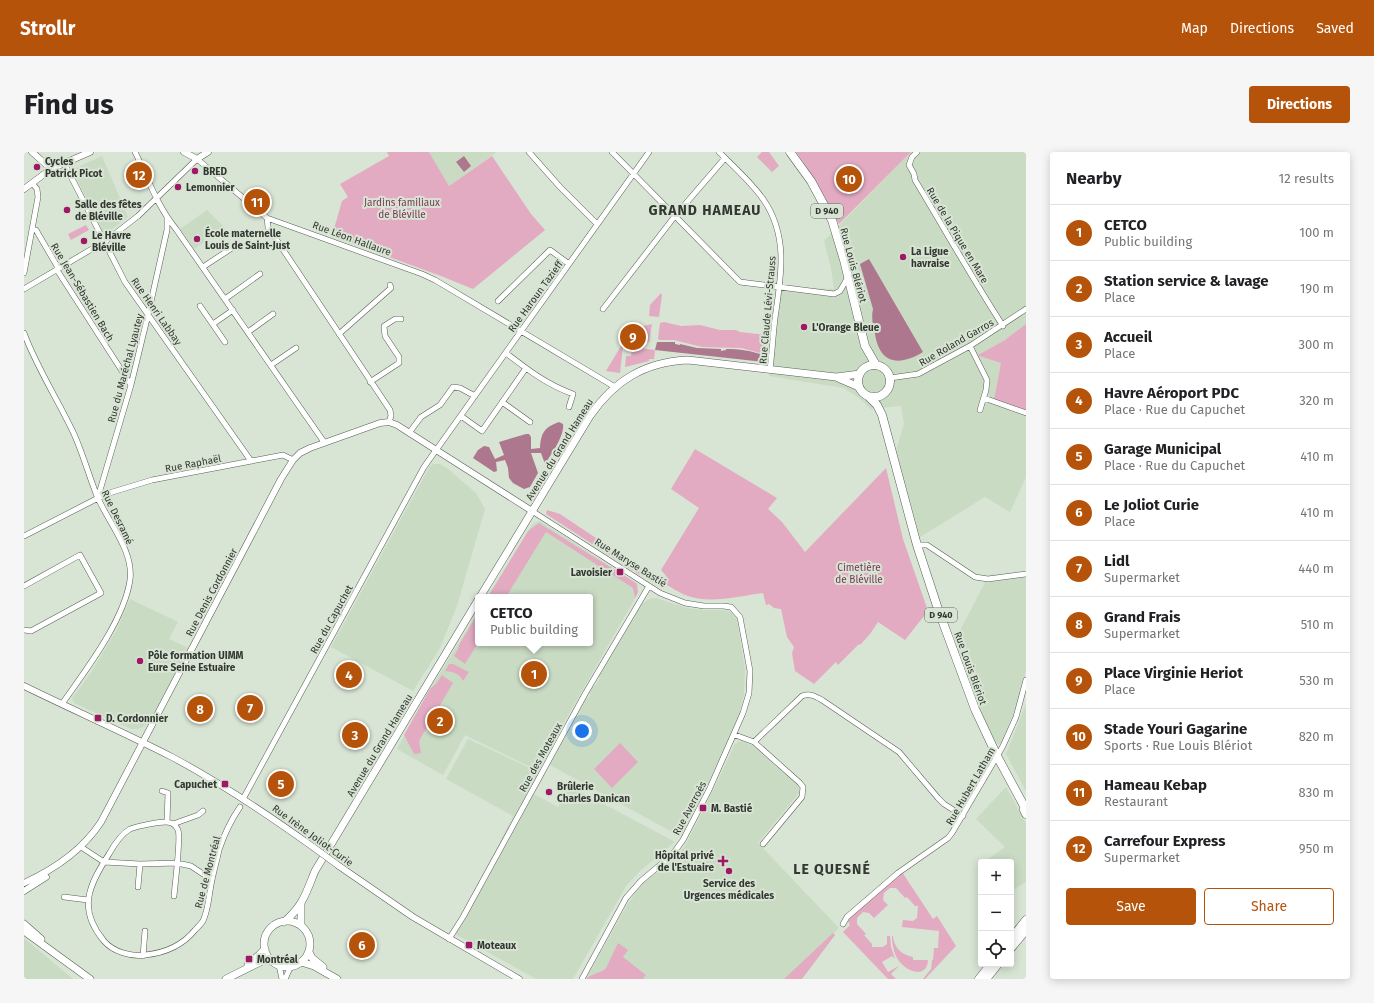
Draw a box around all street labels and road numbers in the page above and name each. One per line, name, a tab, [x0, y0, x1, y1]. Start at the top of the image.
street label: Rue de la Pique en Mare	[924, 185, 991, 286]
road number: D 940	[811, 204, 843, 218]
street label: Rue Léon Hallaure	[311, 219, 393, 259]
street label: Rue Louis Blériot	[837, 226, 869, 304]
street label: Rue Jean-Sébastien Bach	[48, 241, 116, 344]
street label: Rue Claude Lévi-Strauss	[757, 255, 779, 365]
street label: Rue Haroun Tazieff	[506, 258, 566, 335]
street label: Rue Henri Labbay	[128, 275, 184, 348]
street label: Rue du Maréchal Lyautey	[106, 312, 146, 424]
street label: Rue Roland Garros	[917, 316, 996, 369]
street label: Avenue du Grand Hameau	[524, 397, 596, 503]
street label: Rue Raphaël	[164, 453, 222, 475]
street label: Rue Desramé	[99, 488, 136, 547]
street label: Rue Maryse Bastié	[592, 536, 669, 590]
street label: Rue Denis Cordonnier	[184, 546, 240, 639]
street label: Rue du Capuchet	[308, 583, 356, 656]
road number: D 940	[925, 608, 957, 622]
street label: Rue Louis Blériot	[951, 630, 989, 707]
street label: Avenue du Grand Hameau	[344, 692, 415, 799]
street label: Rue des Moteaux	[517, 721, 565, 794]
street label: Rue Hubert Latham	[944, 745, 998, 828]
street label: Rue Averroès	[671, 779, 709, 838]
street label: Rue Irène Joliot-Curie	[270, 802, 355, 869]
street label: Rue de Montréal	[193, 835, 223, 910]

